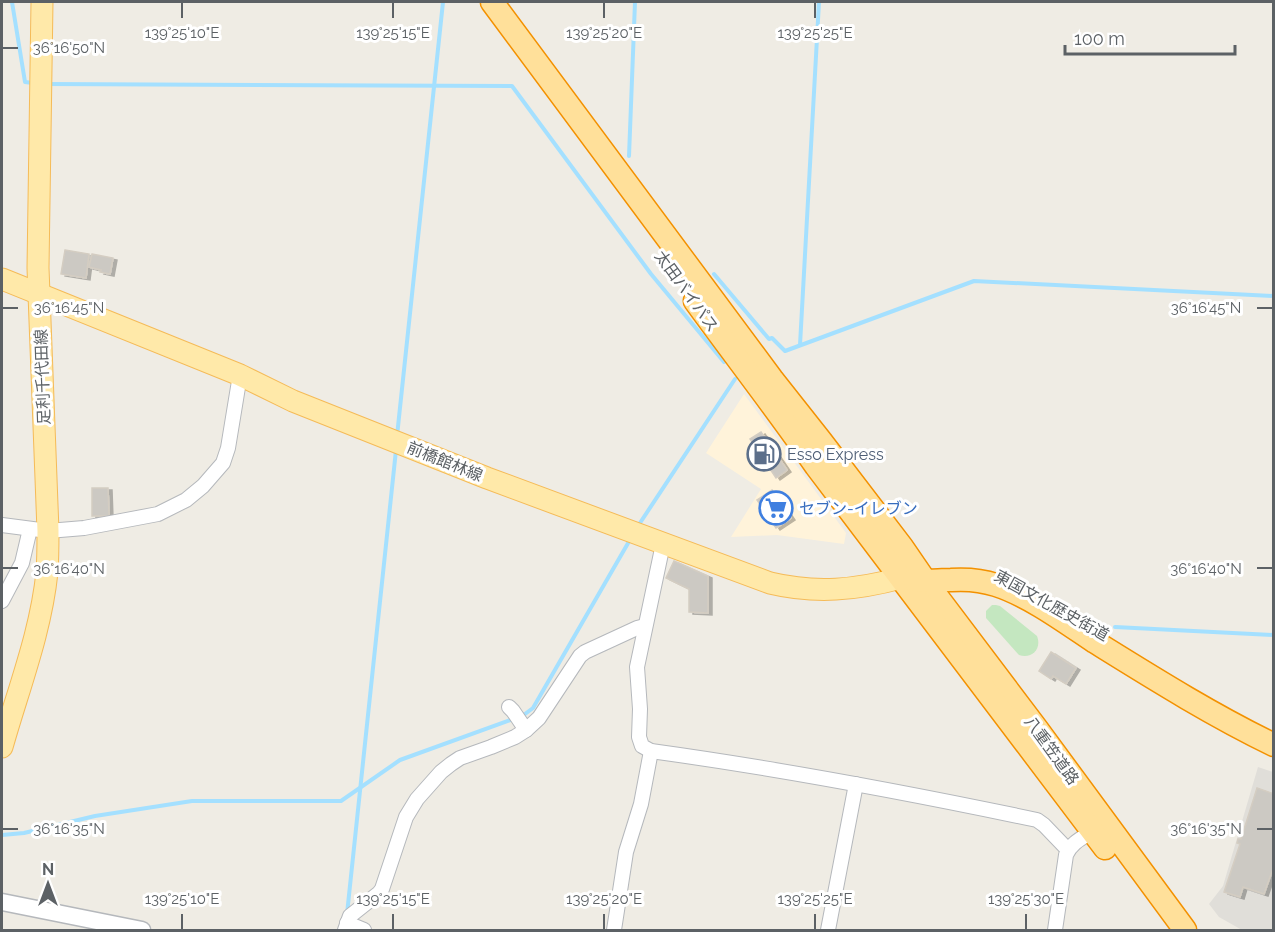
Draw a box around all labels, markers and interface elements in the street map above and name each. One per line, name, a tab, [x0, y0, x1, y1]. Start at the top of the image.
scale bar	[1065, 18, 1234, 56]
text: 139°25'10"E	[145, 24, 219, 42]
text: 139°25'15"E	[356, 24, 430, 42]
text: 139°25'20"E	[566, 24, 642, 42]
text: 139°25'25"E	[777, 24, 853, 42]
text: 100 m	[1074, 28, 1125, 49]
text: 36°16'50"N	[33, 39, 105, 57]
street label: 太田バイパス	[651, 247, 722, 336]
text: 36°16'45"N	[34, 299, 104, 317]
text: 36°16'45"N	[1171, 299, 1241, 317]
street label: 足利千代田線	[31, 329, 54, 425]
fuel station icon: Esso Express	[746, 436, 782, 472]
street label: 前橋館林線	[404, 438, 485, 485]
place label: Esso Express	[787, 445, 884, 464]
supermarket icon: セブン-イレブン	[758, 490, 794, 526]
place label: セブン-イレブン	[799, 499, 918, 518]
text: 36°16'40"N	[33, 560, 105, 578]
text: 36°16'40"N	[1170, 560, 1242, 578]
street label: 東国文化歴史街道	[991, 566, 1112, 645]
street label: 八重笠道路	[1020, 712, 1083, 788]
text: 36°16'35"N	[33, 820, 105, 838]
text: 36°16'35"N	[1170, 820, 1242, 838]
north arrow	[18, 854, 78, 914]
text: N	[42, 860, 54, 879]
text: 139°25'10"E	[145, 890, 219, 908]
text: 139°25'15"E	[356, 890, 430, 908]
text: 139°25'20"E	[566, 890, 642, 908]
text: 139°25'25"E	[777, 890, 853, 908]
text: 139°25'30"E	[988, 890, 1064, 908]

